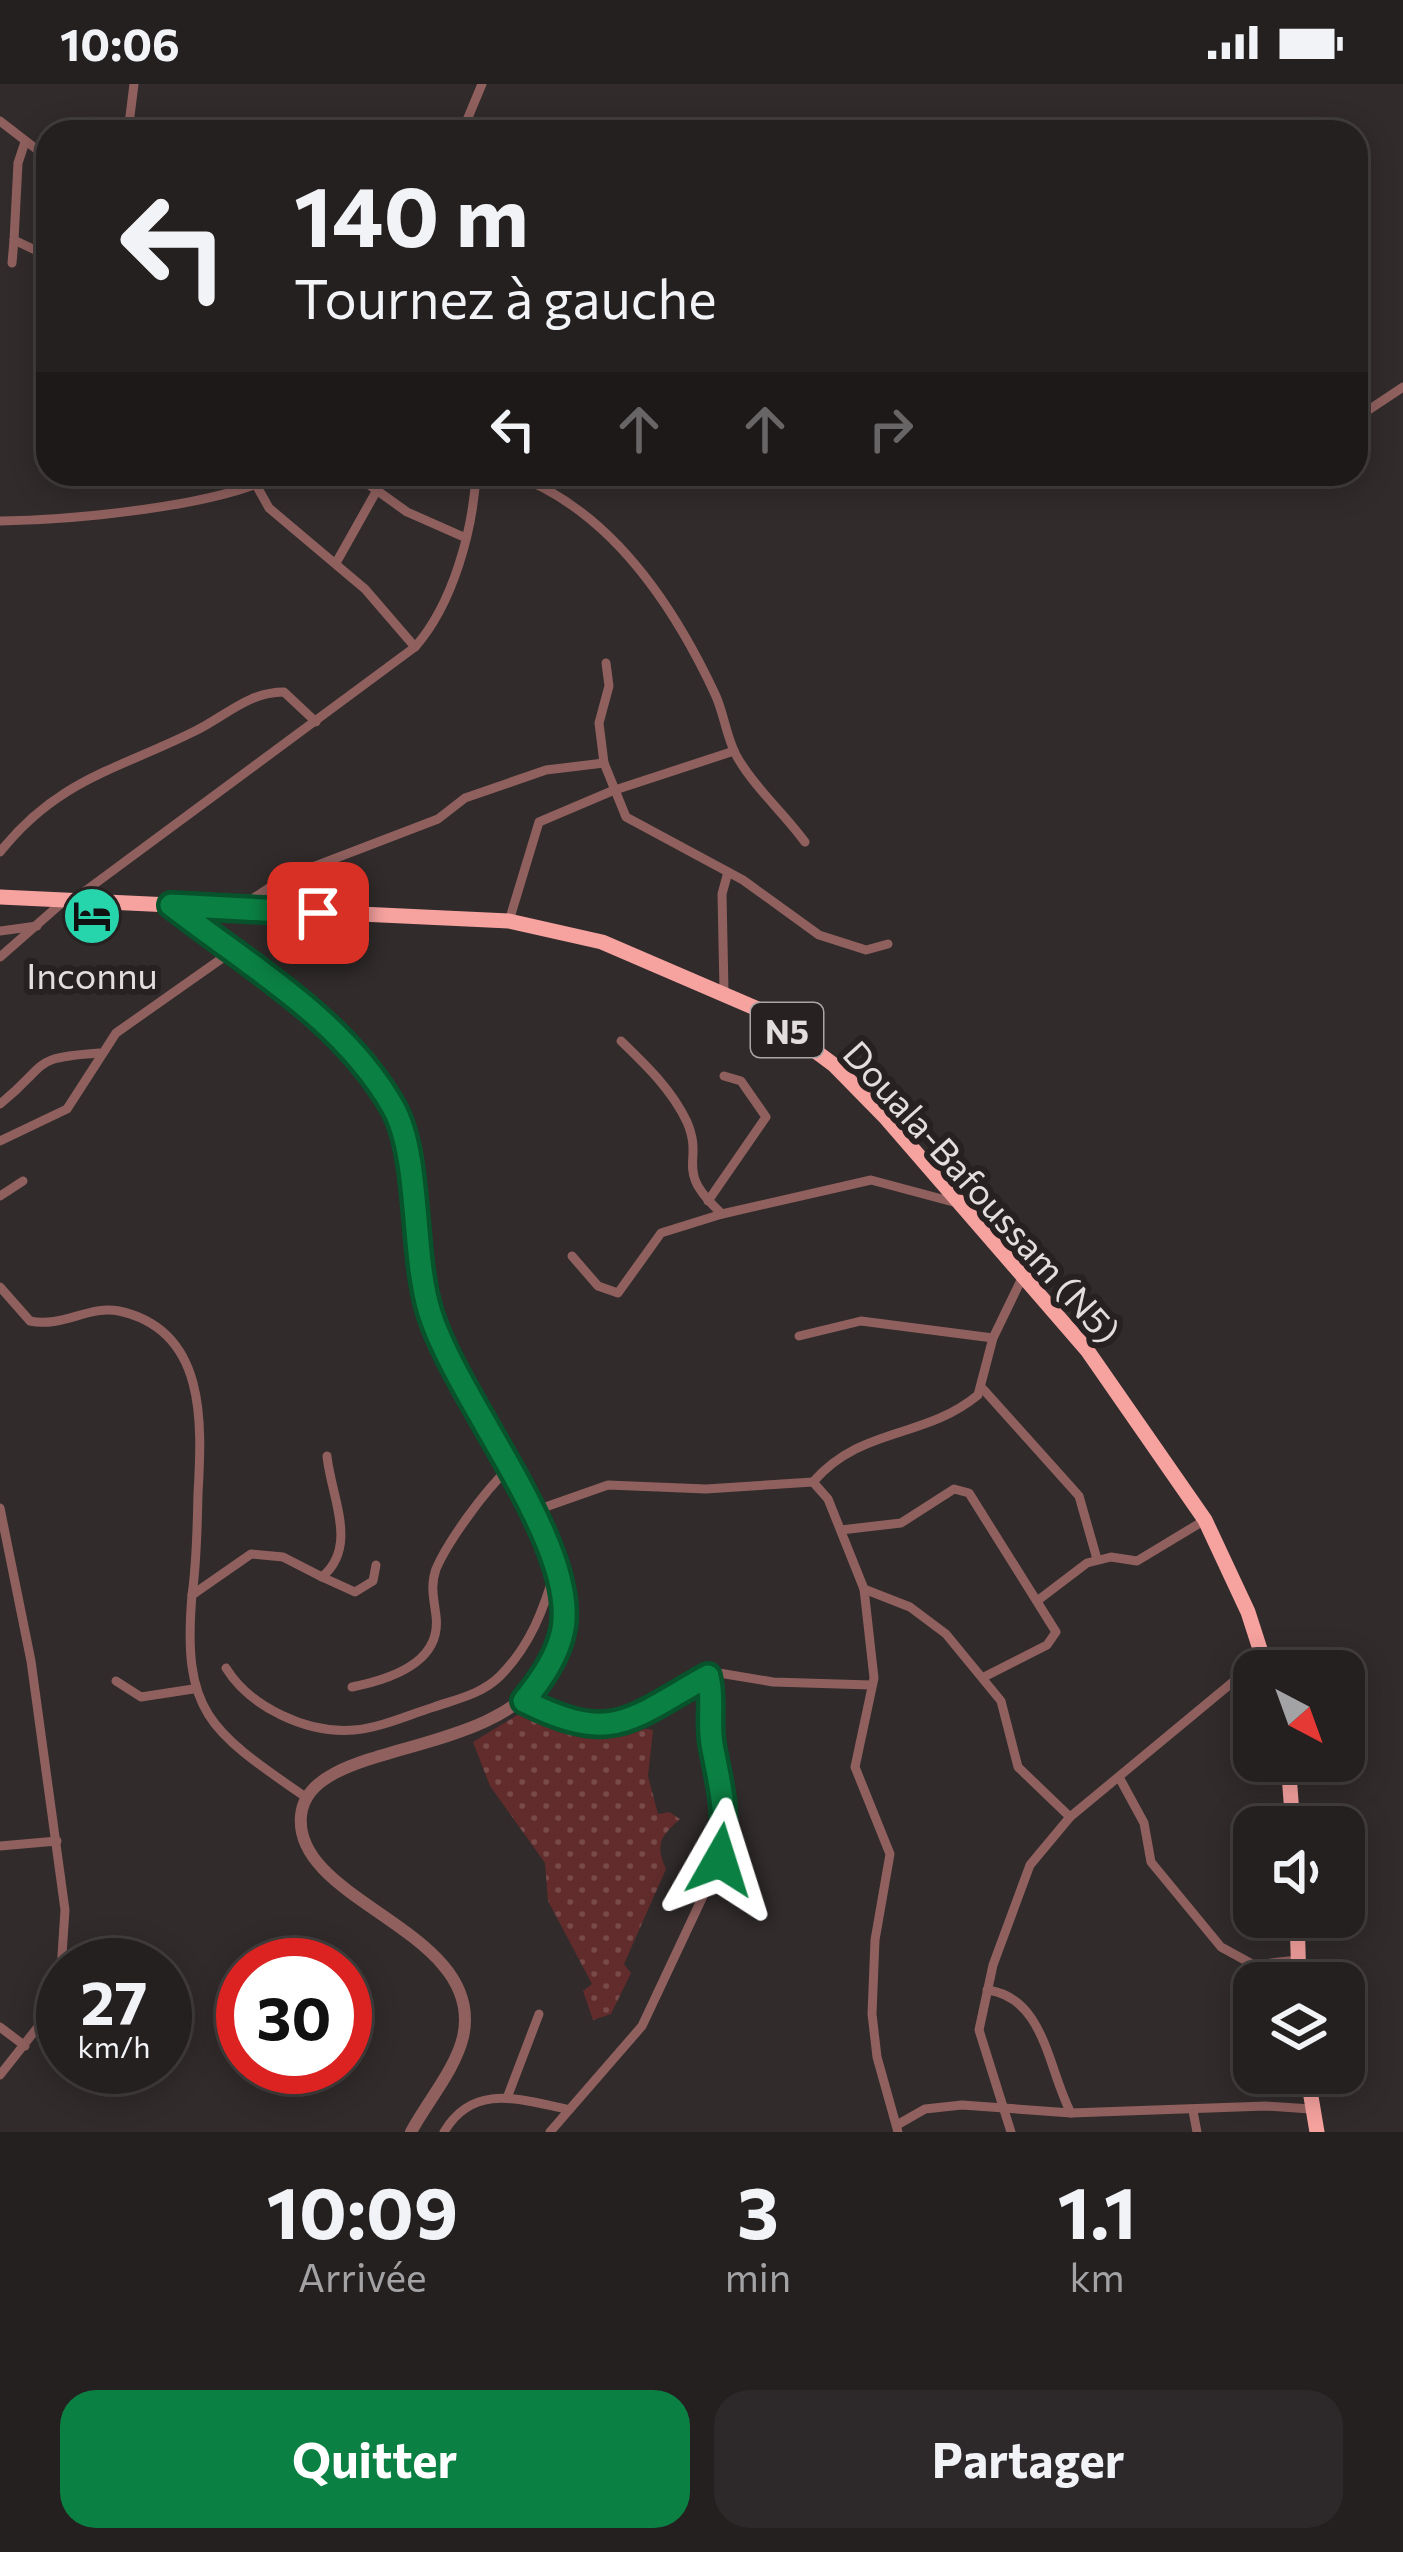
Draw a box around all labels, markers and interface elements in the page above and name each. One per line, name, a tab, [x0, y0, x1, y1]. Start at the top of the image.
text: 10:06	[60, 15, 180, 70]
text: 140 m	[294, 162, 529, 264]
icon: left	[96, 168, 252, 324]
text: Tournez à gauche	[294, 264, 717, 330]
icon: left	[480, 396, 546, 462]
icon: ahead	[606, 396, 672, 462]
icon: ahead	[732, 396, 798, 462]
icon: right	[858, 396, 924, 462]
pin	[267, 862, 369, 964]
icon: arrive	[285, 880, 351, 946]
hotel icon: Inconnu	[61, 885, 123, 947]
place label: Inconnu	[26, 952, 158, 996]
road number: N5	[751, 1003, 823, 1057]
street label: Douala-Bafoussam (N5)	[836, 1031, 1130, 1351]
north arrow	[1233, 1650, 1365, 1782]
map controls	[1233, 1650, 1365, 2094]
position arrow	[657, 1797, 783, 1923]
button: sound	[1233, 1806, 1365, 1938]
speed limit sign: 30	[216, 1938, 372, 2094]
button: layers	[1233, 1962, 1365, 2094]
text: 27	[81, 1964, 147, 2037]
text: km/h	[78, 2027, 150, 2064]
text: 10:09	[266, 2166, 458, 2254]
text: 3	[737, 2166, 779, 2254]
text: 1.1	[1058, 2166, 1137, 2254]
text: Arrivée	[298, 2252, 427, 2300]
text: min	[725, 2252, 791, 2300]
text: km	[1069, 2252, 1125, 2300]
button: Quitter	[60, 2390, 690, 2528]
button: Partager	[714, 2390, 1343, 2528]

